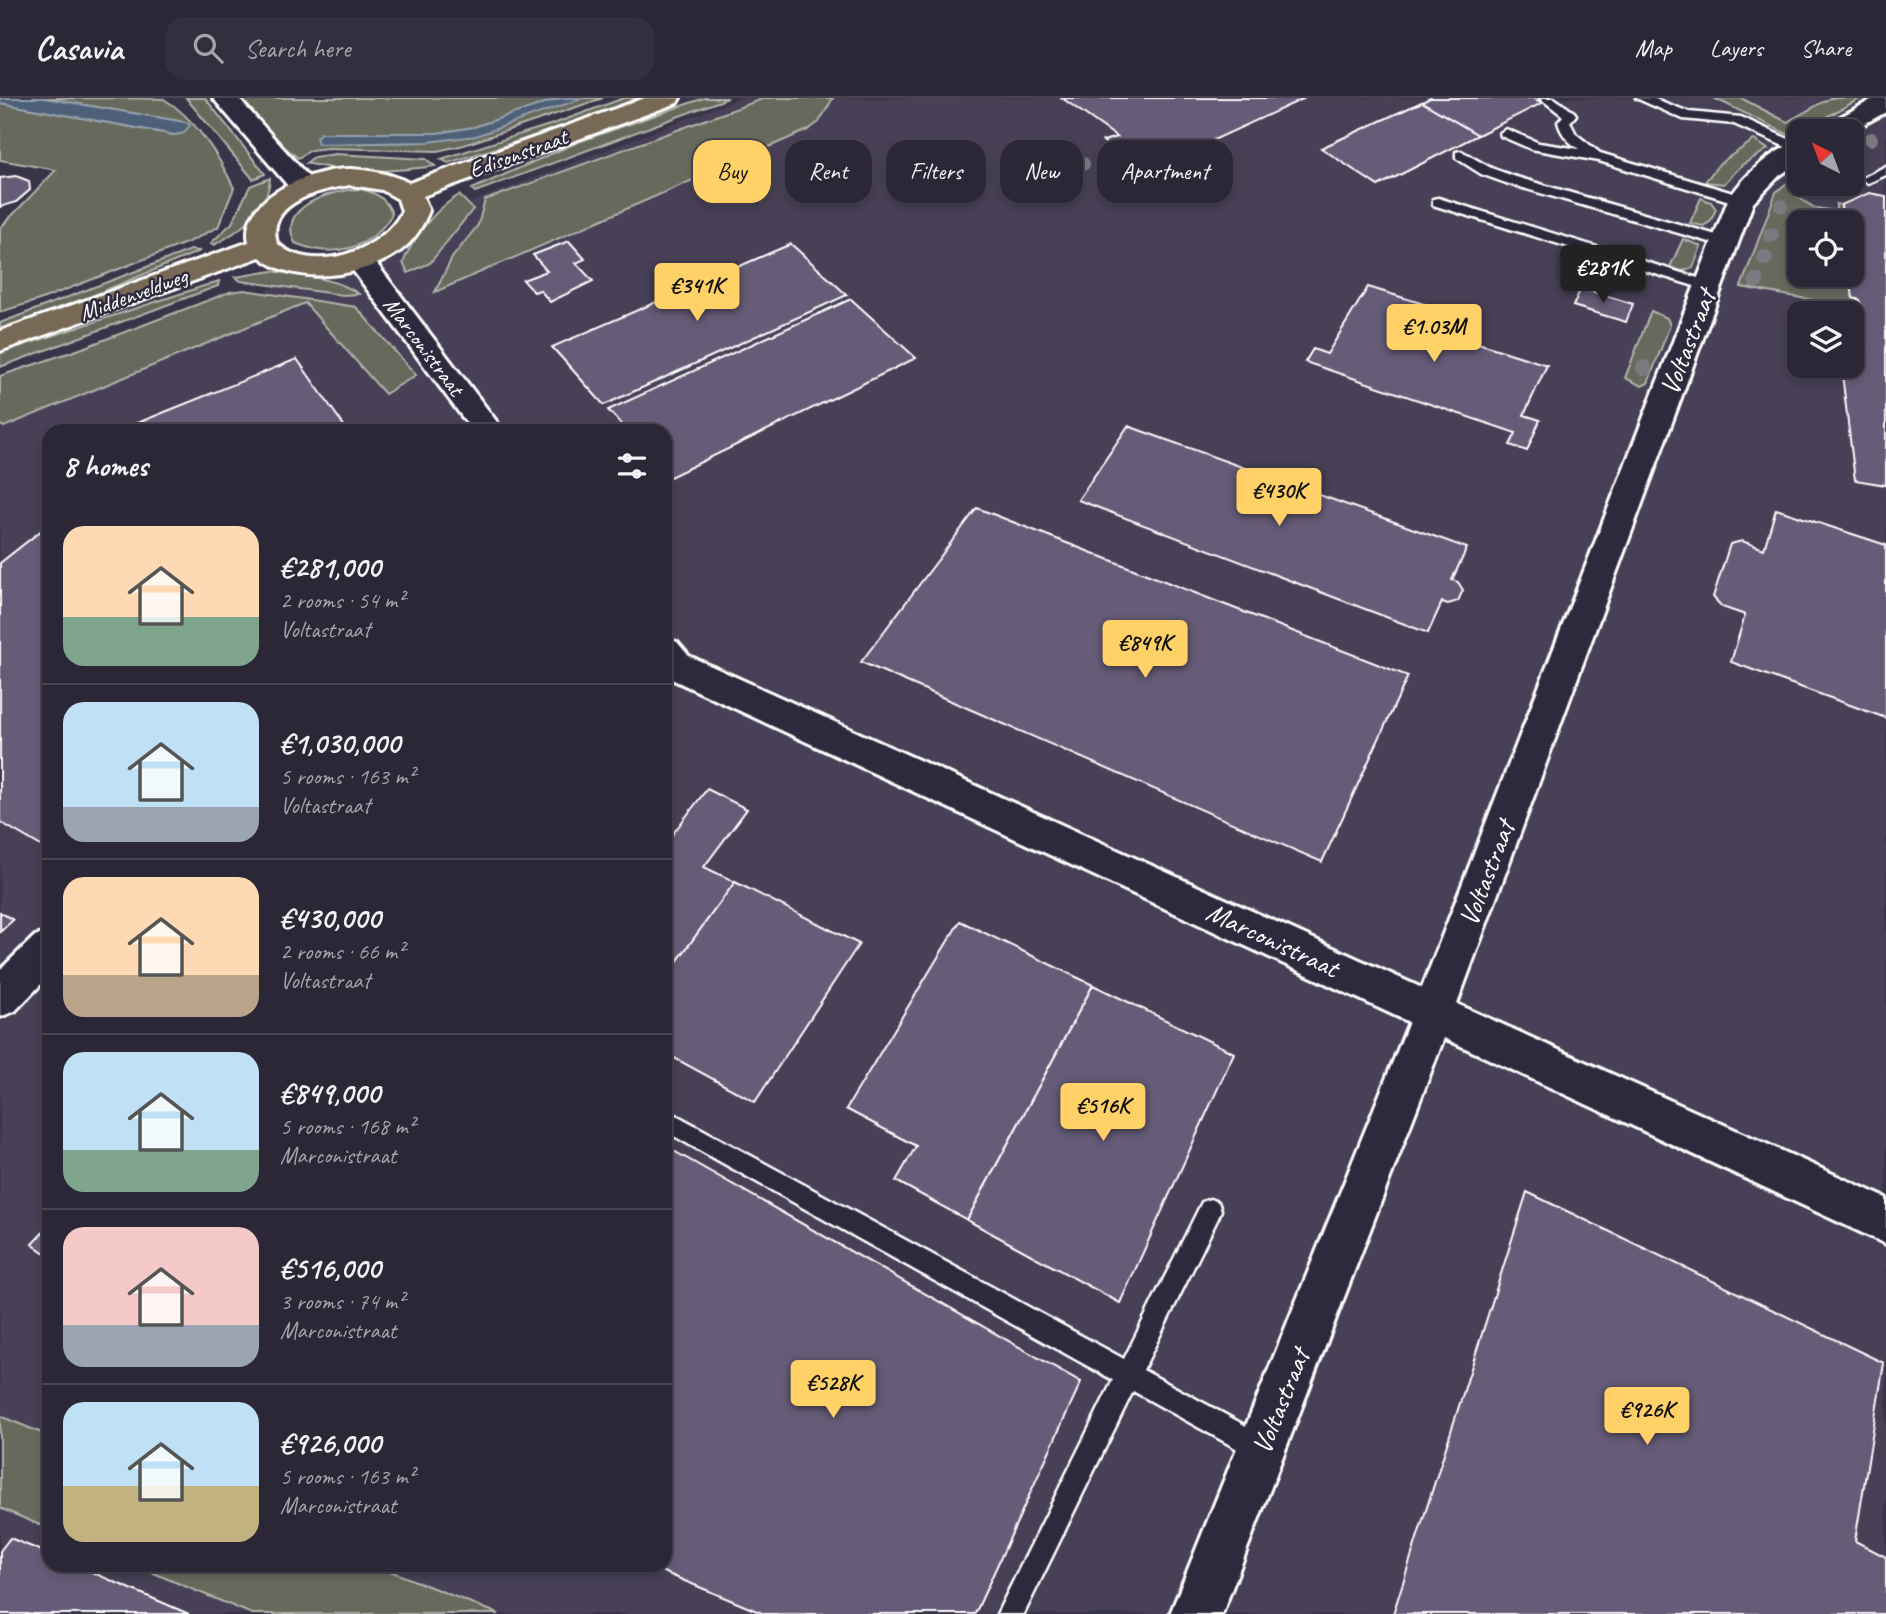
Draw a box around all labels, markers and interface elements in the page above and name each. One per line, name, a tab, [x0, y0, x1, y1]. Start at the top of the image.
search box	[165, 17, 655, 80]
text: Casavia	[35, 27, 123, 69]
icon: search	[189, 29, 227, 67]
text: Search here	[245, 32, 351, 65]
text: Map	[1635, 33, 1672, 63]
text: Layers	[1710, 33, 1763, 63]
text: Share	[1801, 33, 1851, 63]
north arrow	[1787, 119, 1864, 196]
map controls	[1787, 119, 1864, 378]
street label: Edisonstraat	[465, 121, 574, 185]
chip: Buy	[693, 140, 771, 203]
chip: Rent	[785, 140, 872, 203]
chip: Filters	[886, 140, 986, 203]
chip: New	[1000, 140, 1083, 203]
chip: Apartment	[1097, 140, 1233, 203]
button: locate	[1787, 210, 1864, 287]
pin: €281K	[1554, 246, 1652, 305]
text: €281K	[1576, 253, 1630, 282]
street label: Middenveldweg	[75, 261, 193, 327]
pin: €341K	[648, 264, 746, 323]
text: €341K	[670, 271, 724, 300]
street label: Voltastraat	[1651, 281, 1725, 400]
street label: Marconistraat	[377, 291, 472, 403]
button: layers	[1787, 301, 1864, 378]
pin: €1.03M	[1377, 304, 1491, 364]
text: €1.03M	[1403, 312, 1465, 341]
text: 8 homes	[63, 447, 148, 485]
icon: filters	[613, 447, 651, 485]
pin: €430K	[1230, 468, 1328, 528]
text: €430K	[1252, 476, 1306, 505]
text: €281,000	[280, 548, 380, 586]
icon: home	[119, 554, 203, 638]
text: 2 rooms · 54 m²	[280, 586, 404, 615]
text: Voltastraat	[280, 615, 370, 644]
pin: €849K	[1096, 620, 1194, 680]
text: €849K	[1119, 628, 1171, 657]
text: €1,030,000	[280, 724, 400, 762]
icon: home	[119, 730, 203, 814]
text: 5 rooms · 163 m²	[280, 762, 415, 791]
text: Voltastraat	[280, 791, 370, 820]
street label: Voltastraat	[1450, 812, 1524, 931]
street label: Marconistraat	[1201, 894, 1347, 986]
text: €430,000	[280, 899, 380, 937]
icon: home	[119, 905, 203, 989]
text: 2 rooms · 66 m²	[280, 937, 404, 966]
text: Voltastraat	[280, 966, 370, 995]
text: €849,000	[280, 1074, 380, 1112]
icon: home	[119, 1080, 203, 1164]
pin: €516K	[1054, 1084, 1152, 1143]
text: €516K	[1076, 1091, 1130, 1120]
text: 5 rooms · 168 m²	[280, 1112, 415, 1141]
text: Marconistraat	[280, 1141, 396, 1170]
text: €516,000	[280, 1249, 381, 1287]
icon: home	[119, 1255, 203, 1339]
text: 3 rooms · 74 m²	[280, 1287, 404, 1316]
text: Marconistraat	[280, 1316, 396, 1345]
street label: Voltastraat	[1244, 1340, 1319, 1459]
pin: €528K	[784, 1360, 882, 1420]
text: €528K	[807, 1368, 859, 1397]
pin: €926K	[1598, 1388, 1696, 1447]
text: €926K	[1620, 1395, 1674, 1424]
text: €926,000	[280, 1424, 381, 1462]
icon: home	[119, 1430, 203, 1514]
text: 5 rooms · 163 m²	[280, 1462, 415, 1491]
text: Marconistraat	[280, 1491, 396, 1520]

